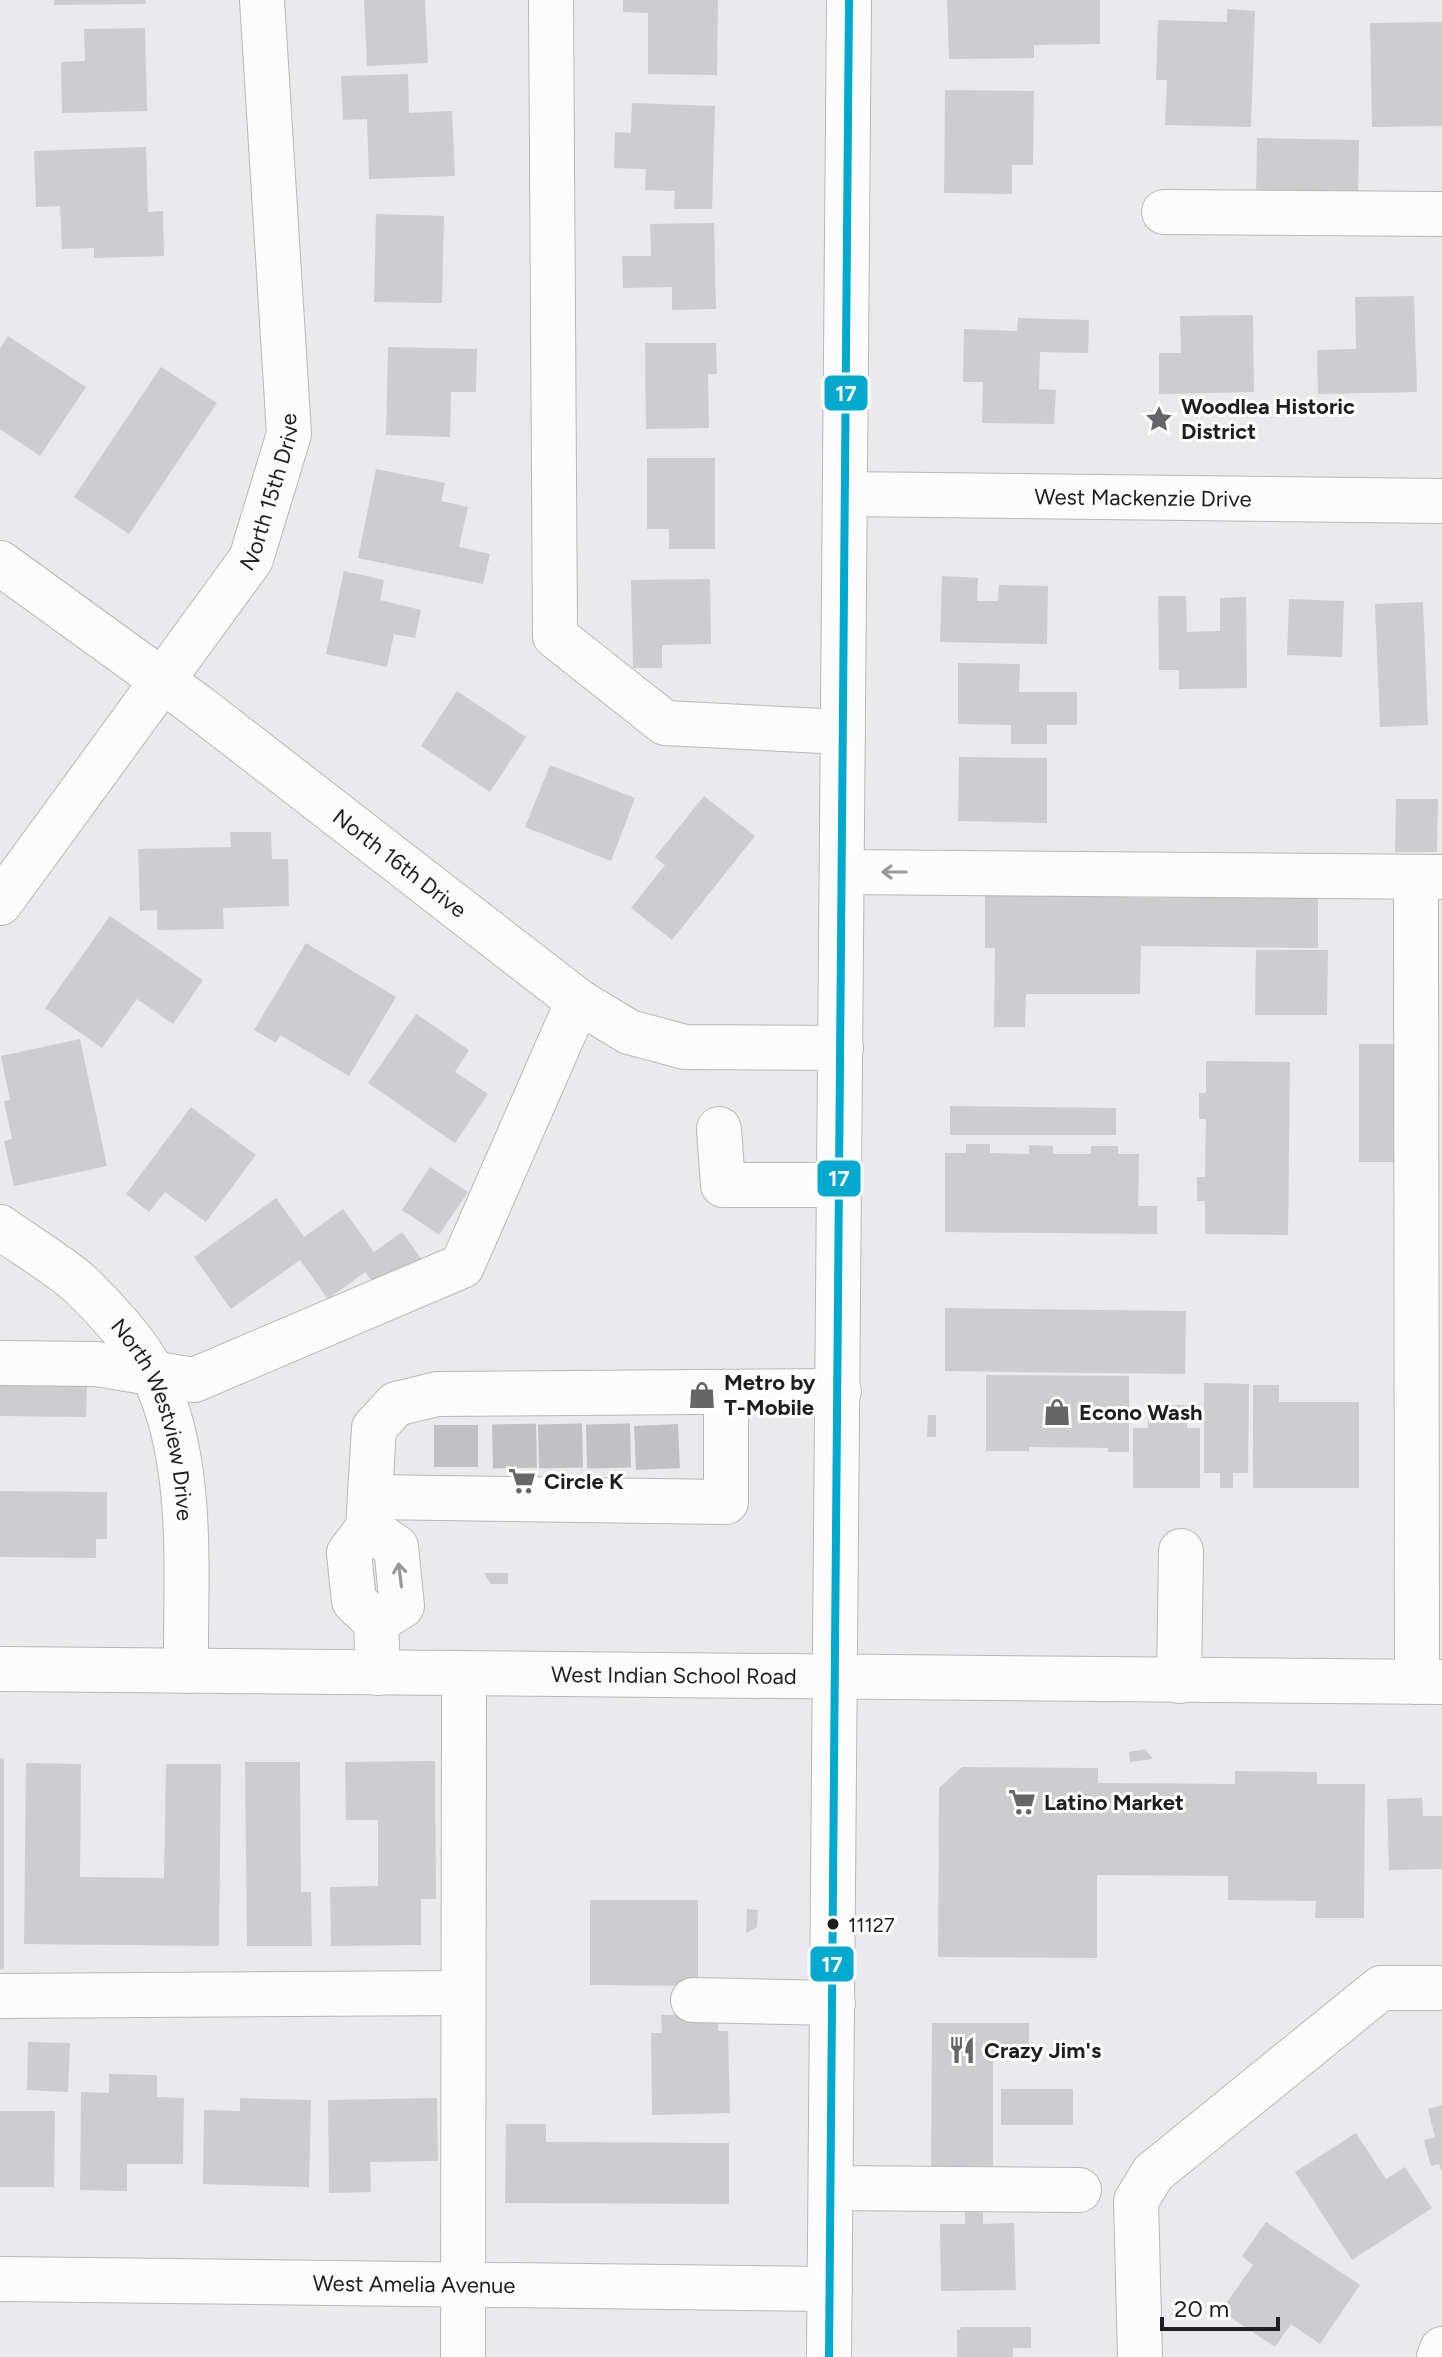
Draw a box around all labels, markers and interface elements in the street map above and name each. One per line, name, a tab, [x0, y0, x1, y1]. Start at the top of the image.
line badge: 17	[823, 374, 869, 412]
text: 17	[835, 380, 857, 407]
place label: Woodlea Historic District	[1181, 393, 1355, 445]
place icon: Woodlea Historic District	[1144, 404, 1174, 434]
street label: North 15th Drive	[234, 413, 303, 576]
street label: West Mackenzie Drive	[1034, 483, 1252, 513]
street label: North 16th Drive	[327, 803, 472, 924]
one-way arrow	[881, 864, 908, 880]
line badge: 17	[816, 1159, 862, 1198]
text: 17	[828, 1165, 850, 1192]
street label: North Westview Drive	[105, 1313, 198, 1522]
place label: Metro by T-Mobile	[724, 1369, 816, 1421]
shop icon: Metro by T-Mobile	[687, 1380, 717, 1410]
shop icon: Econo Wash	[1042, 1397, 1072, 1427]
place label: Econo Wash	[1079, 1399, 1203, 1426]
supermarket icon: Circle K	[507, 1466, 537, 1496]
place label: Circle K	[544, 1468, 624, 1495]
one-way arrow	[392, 1562, 407, 1589]
street label: West Indian School Road	[551, 1661, 797, 1690]
supermarket icon: Latino Market	[1007, 1787, 1037, 1817]
place label: Latino Market	[1044, 1789, 1184, 1816]
place label: 11127	[848, 1913, 895, 1937]
marker: 11127	[825, 1916, 841, 1932]
line badge: 17	[809, 1945, 855, 1983]
text: 17	[821, 1951, 843, 1978]
restaurant icon: Crazy Jim's	[947, 2035, 977, 2065]
place label: Crazy Jim's	[984, 2037, 1101, 2064]
street label: West Amelia Avenue	[312, 2270, 516, 2299]
scale bar	[1162, 2281, 1278, 2331]
text: 20 m	[1174, 2294, 1229, 2323]

